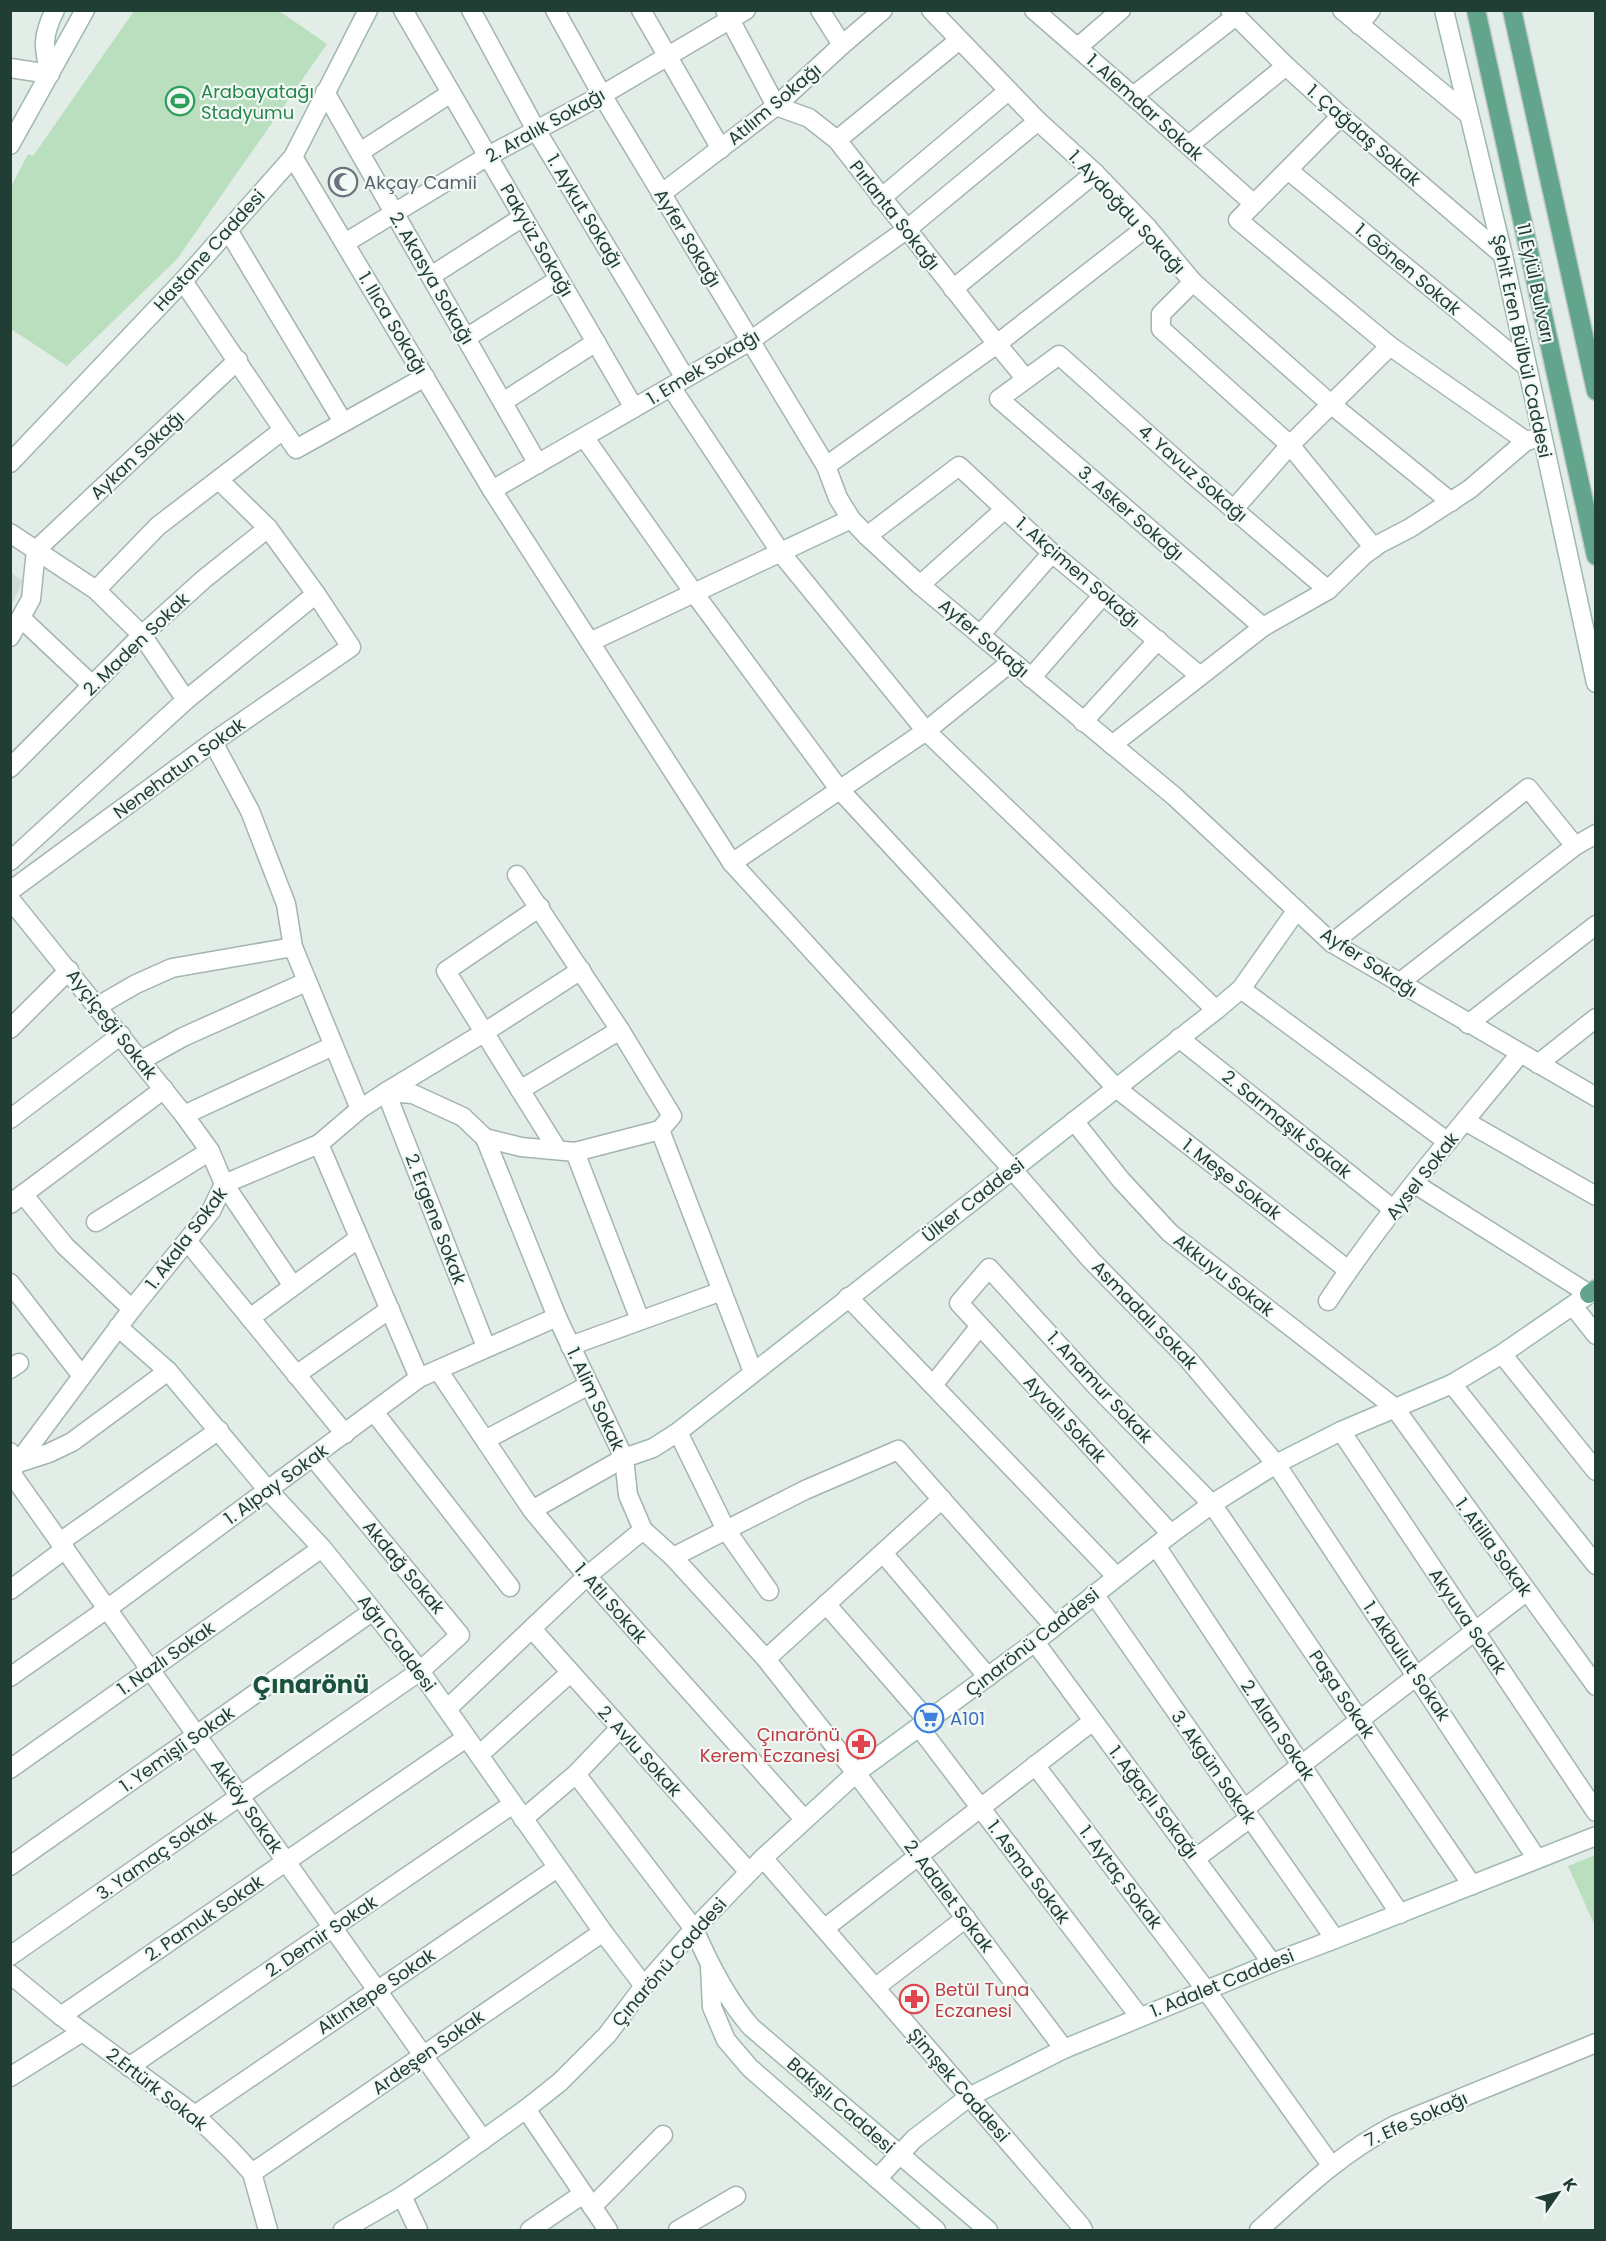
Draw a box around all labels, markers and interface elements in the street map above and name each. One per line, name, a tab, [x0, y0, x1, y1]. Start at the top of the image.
street label: 1. Alemdar Sokak	[1081, 48, 1209, 167]
street label: Atılım Sokağı	[722, 57, 826, 151]
street label: 1. Çağdaş Sokak	[1301, 78, 1427, 192]
place label: Arabayatağı Stadyumu	[201, 79, 314, 125]
street label: 2. Aralık Sokağı	[481, 82, 609, 168]
sports icon: Arabayatağı Stadyumu	[164, 85, 196, 117]
street label: 1. Aydoğdu Sokağı	[1063, 145, 1191, 279]
street label: 1. Aykut Sokağı	[541, 149, 629, 273]
street label: Pırlanta Sokağı	[844, 155, 946, 275]
mosque icon: Akçay Camii	[327, 166, 359, 198]
place label: Akçay Camii	[364, 170, 477, 195]
street label: Pakyüz Sokağı	[495, 179, 579, 301]
street label: Hastane Caddesi	[148, 184, 270, 316]
street label: Ayfer Sokağı	[649, 184, 727, 292]
street label: 2. Akasya Sokağı	[384, 207, 480, 349]
street label: 1. Gönen Sokak	[1350, 217, 1467, 321]
street label: 11 Eylül Bulvarı	[1511, 221, 1561, 345]
street label: Şehit Eren Bülbül Caddesi	[1486, 232, 1558, 460]
street label: 1. Ilıca Sokağı	[353, 267, 433, 379]
street label: 1. Emek Sokağı	[642, 323, 764, 411]
street label: Aykan Sokağı	[85, 405, 189, 505]
street label: 4. Yavuz Sokağı	[1133, 419, 1253, 527]
street label: 3. Asker Sokağı	[1073, 460, 1189, 566]
street label: 1. Akçimen Sokağı	[1010, 511, 1146, 633]
street label: 2. Maden Sokak	[77, 586, 195, 701]
street label: Ayfer Sokağı	[933, 593, 1035, 683]
street label: Nenehatun Sokak	[108, 711, 251, 824]
street label: Ayfer Sokağı	[1316, 921, 1422, 1003]
street label: Ayçiçeği Sokak	[61, 964, 164, 1085]
street label: 2. Sarmaşık Sokak	[1217, 1064, 1358, 1184]
street label: Aysel Sokak	[1380, 1126, 1465, 1225]
street label: 1. Meşe Sokak	[1177, 1132, 1287, 1226]
street label: 2. Ergene Sokak	[400, 1150, 473, 1289]
street label: Ülker Caddesi	[916, 1152, 1030, 1248]
street label: 1. Akala Sokak	[139, 1181, 233, 1294]
street label: Akkuyu Sokak	[1168, 1228, 1280, 1323]
street label: Asmadalı Sokak	[1086, 1255, 1204, 1376]
street label: 1. Anamur Sokak	[1042, 1326, 1159, 1449]
street label: 1. Alim Sokak	[561, 1343, 631, 1455]
street label: Ayvalı Sokak	[1018, 1370, 1112, 1469]
street label: 1. Alpay Sokak	[219, 1437, 334, 1530]
street label: 1. Atilla Sokak	[1450, 1493, 1539, 1602]
street label: Akdağ Sokak	[357, 1515, 451, 1620]
street label: 1. Atlı Sokak	[569, 1557, 654, 1649]
street label: Akyuva Sokak	[1423, 1563, 1513, 1680]
street label: Çınarönü Caddesi	[960, 1582, 1104, 1702]
street label: Ağrı Caddesi	[352, 1589, 442, 1697]
street label: 1. Akbulut Sokak	[1358, 1596, 1457, 1726]
street label: 1. Nazlı Sokak	[112, 1615, 220, 1701]
street label: Paşa Sokak	[1303, 1645, 1381, 1744]
district label: Çınarönü	[253, 1668, 369, 1701]
street label: 2. Alan Sokak	[1235, 1675, 1321, 1786]
street label: 1. Yemişli Sokak	[115, 1700, 240, 1798]
street label: 2. Avlu Sokak	[592, 1700, 688, 1803]
supermarket icon: A101	[913, 1702, 945, 1734]
street label: 3. Akgün Sokak	[1166, 1705, 1263, 1829]
place label: A101	[950, 1706, 985, 1731]
place label: Çınarönü Kerem Eczanesi	[700, 1722, 840, 1768]
pharmacy icon: Çınarönü Kerem Eczanesi	[845, 1728, 877, 1760]
street label: 1. Ağaçlı Sokağı	[1103, 1740, 1205, 1864]
street label: Akköy Sokak	[205, 1754, 289, 1859]
street label: 3. Yamaç Sokak	[91, 1804, 222, 1906]
street label: 1. Asma Sokak	[982, 1815, 1077, 1930]
street label: 1. Aytaç Sokak	[1074, 1820, 1169, 1935]
street label: 2. Adalet Sokak	[898, 1835, 1000, 1958]
street label: 2. Pamuk Sokak	[140, 1869, 269, 1967]
street label: 2. Demir Sokak	[260, 1889, 383, 1983]
street label: Çınarönü Caddesi	[606, 1892, 732, 2032]
street label: Altıntepe Sokak	[312, 1942, 441, 2040]
street label: 1. Adalet Caddesi	[1146, 1943, 1298, 2023]
place label: Betül Tuna Eczanesi	[935, 1977, 1029, 2023]
pharmacy icon: Betül Tuna Eczanesi	[898, 1983, 930, 2015]
street label: Ardeşen Sokak	[367, 2004, 490, 2100]
street label: Şimşek Caddesi	[902, 2023, 1016, 2147]
street label: 2.Ertürk Sokak	[101, 2042, 213, 2137]
street label: Bakışlı Caddesi	[782, 2051, 900, 2159]
street label: 7. Efe Sokağı	[1361, 2085, 1471, 2153]
north arrow	[1528, 2163, 1588, 2223]
text: K	[1557, 2174, 1582, 2196]

